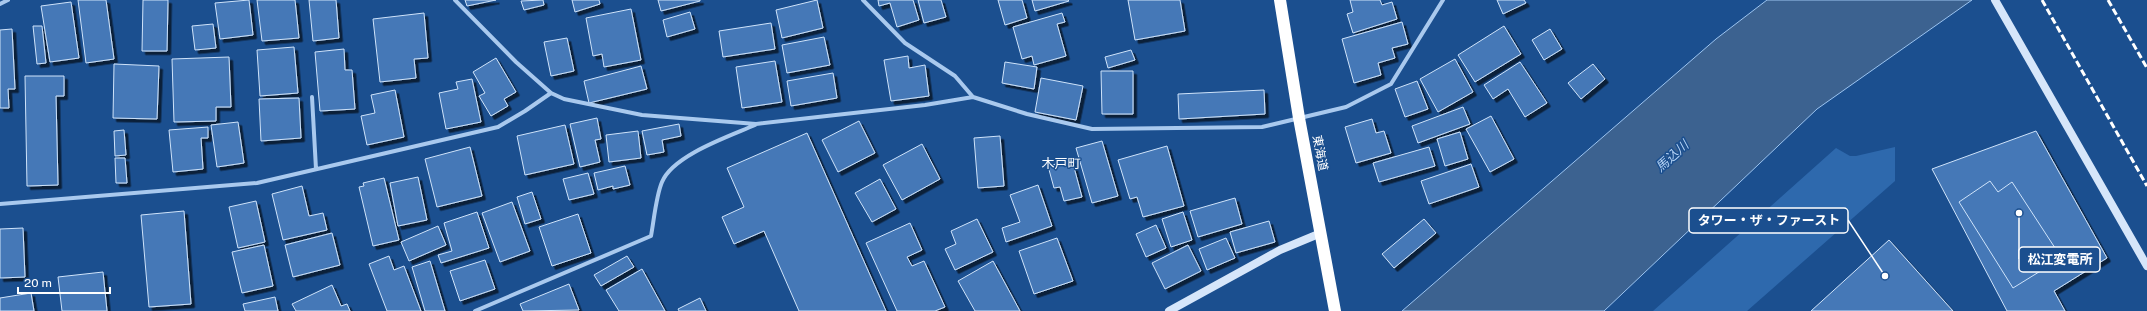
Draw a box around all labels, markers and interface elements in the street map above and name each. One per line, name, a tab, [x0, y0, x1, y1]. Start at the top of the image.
street label: 東海道	[1310, 134, 1330, 172]
water label: 馬込川	[1652, 136, 1693, 175]
district label: 木戸町	[1041, 156, 1081, 171]
callout: タワー・ザ・ファースト	[1689, 208, 1848, 233]
text: タワー・ザ・ファースト	[1698, 213, 1840, 228]
callout: 松江変電所	[2019, 247, 2100, 272]
text: 松江変電所	[2027, 252, 2093, 267]
scale bar	[18, 269, 110, 295]
text: 20 m	[24, 276, 52, 290]

